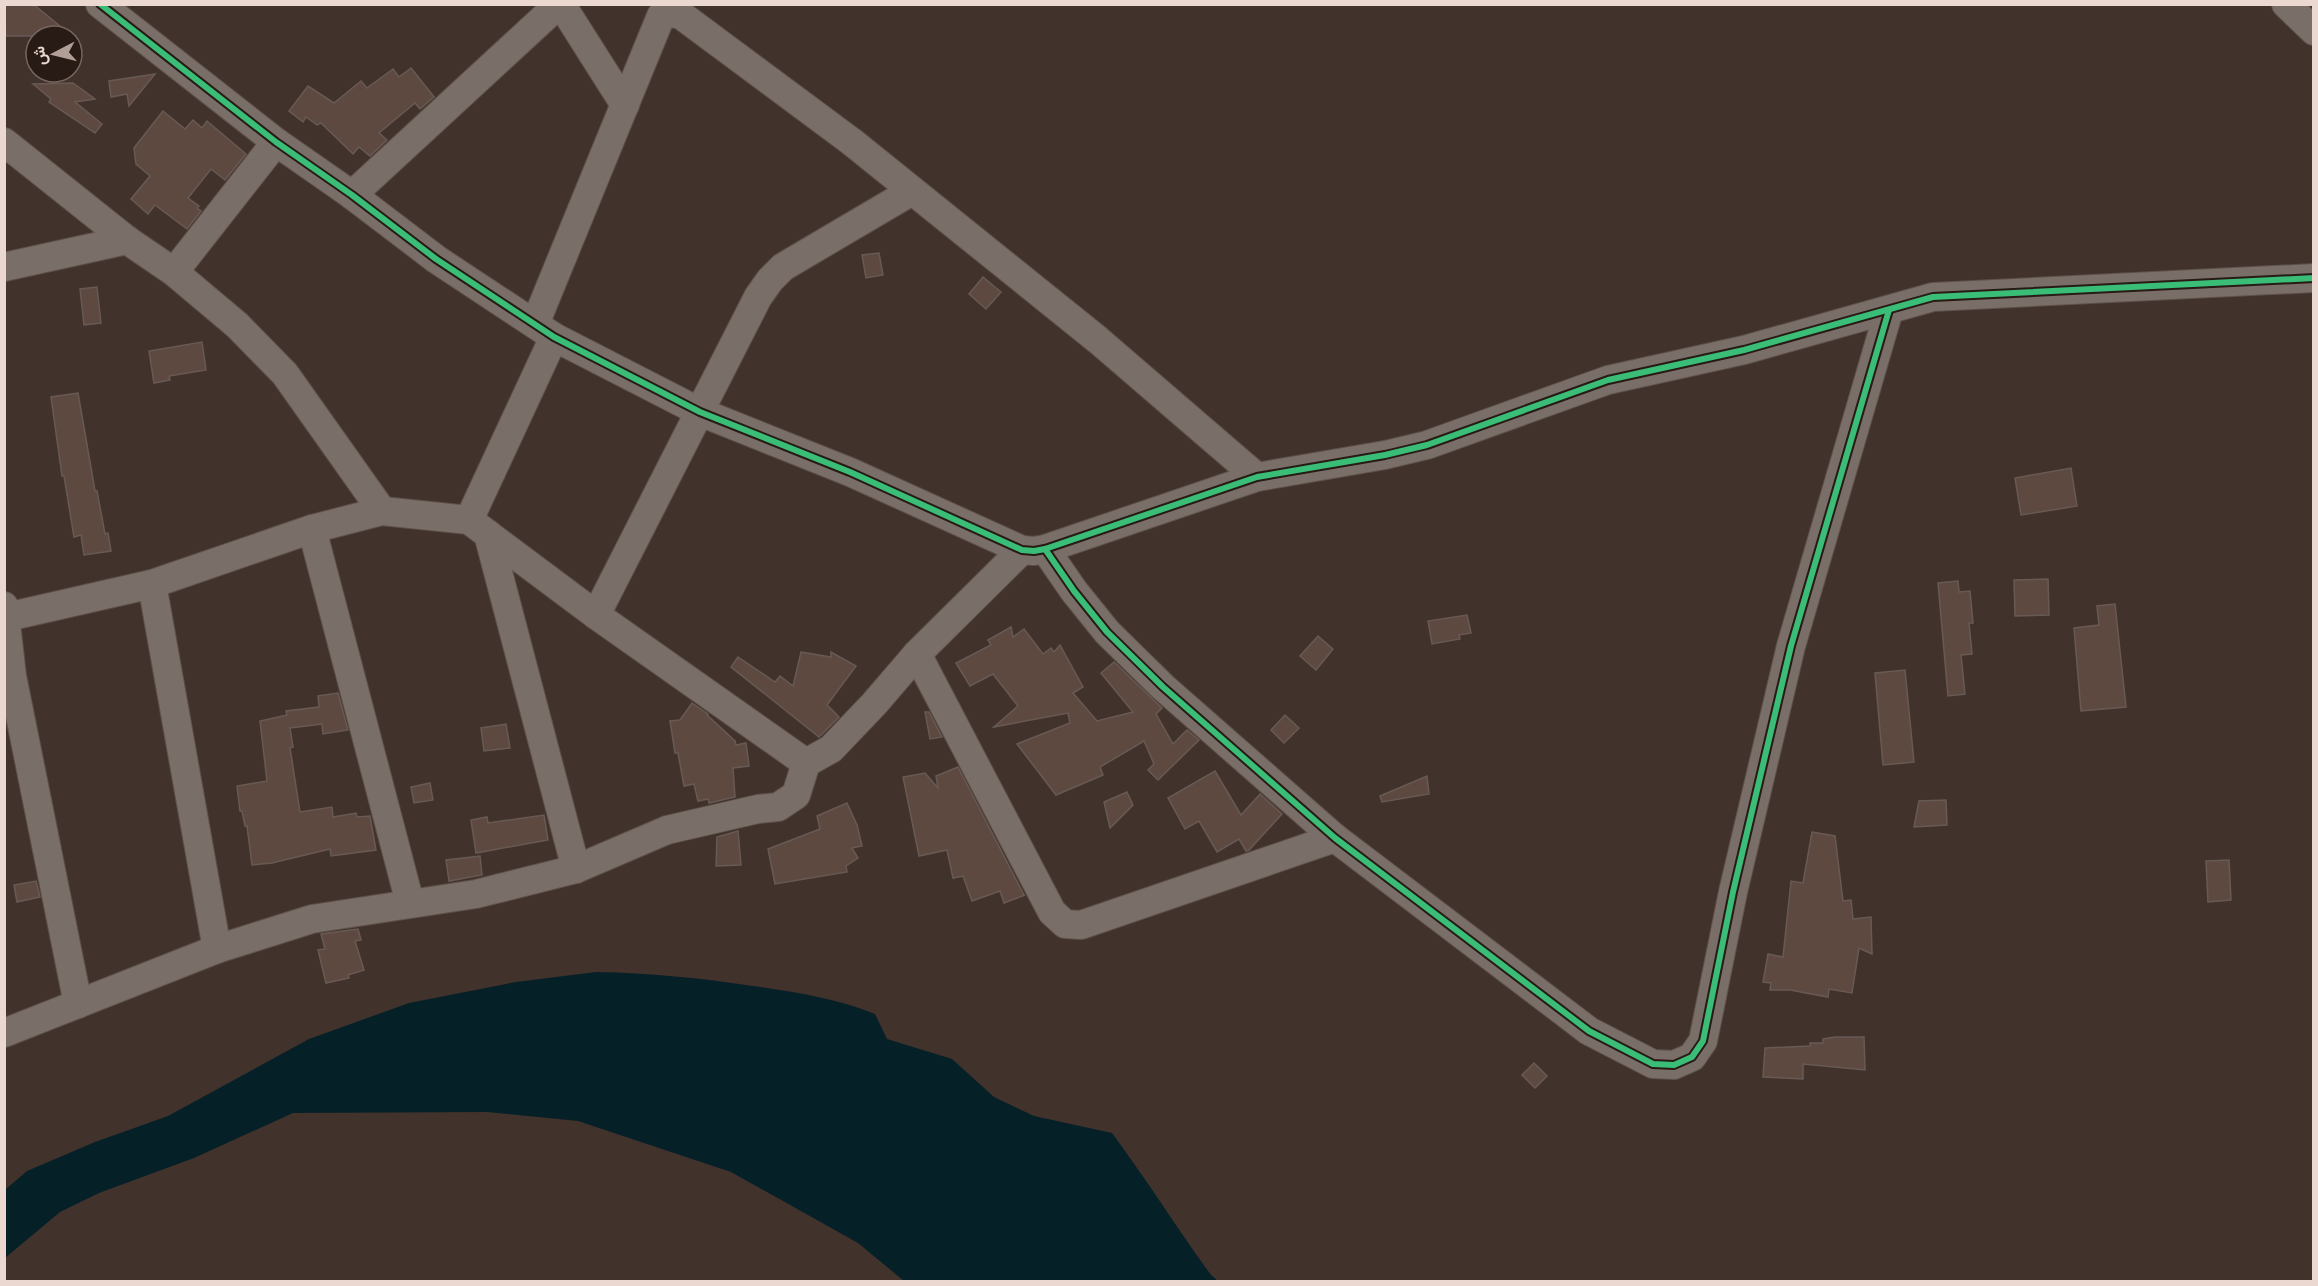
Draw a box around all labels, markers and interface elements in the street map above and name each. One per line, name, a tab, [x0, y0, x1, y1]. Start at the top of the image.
north arrow	[24, 24, 84, 84]
text: ش	[29, 45, 50, 66]

